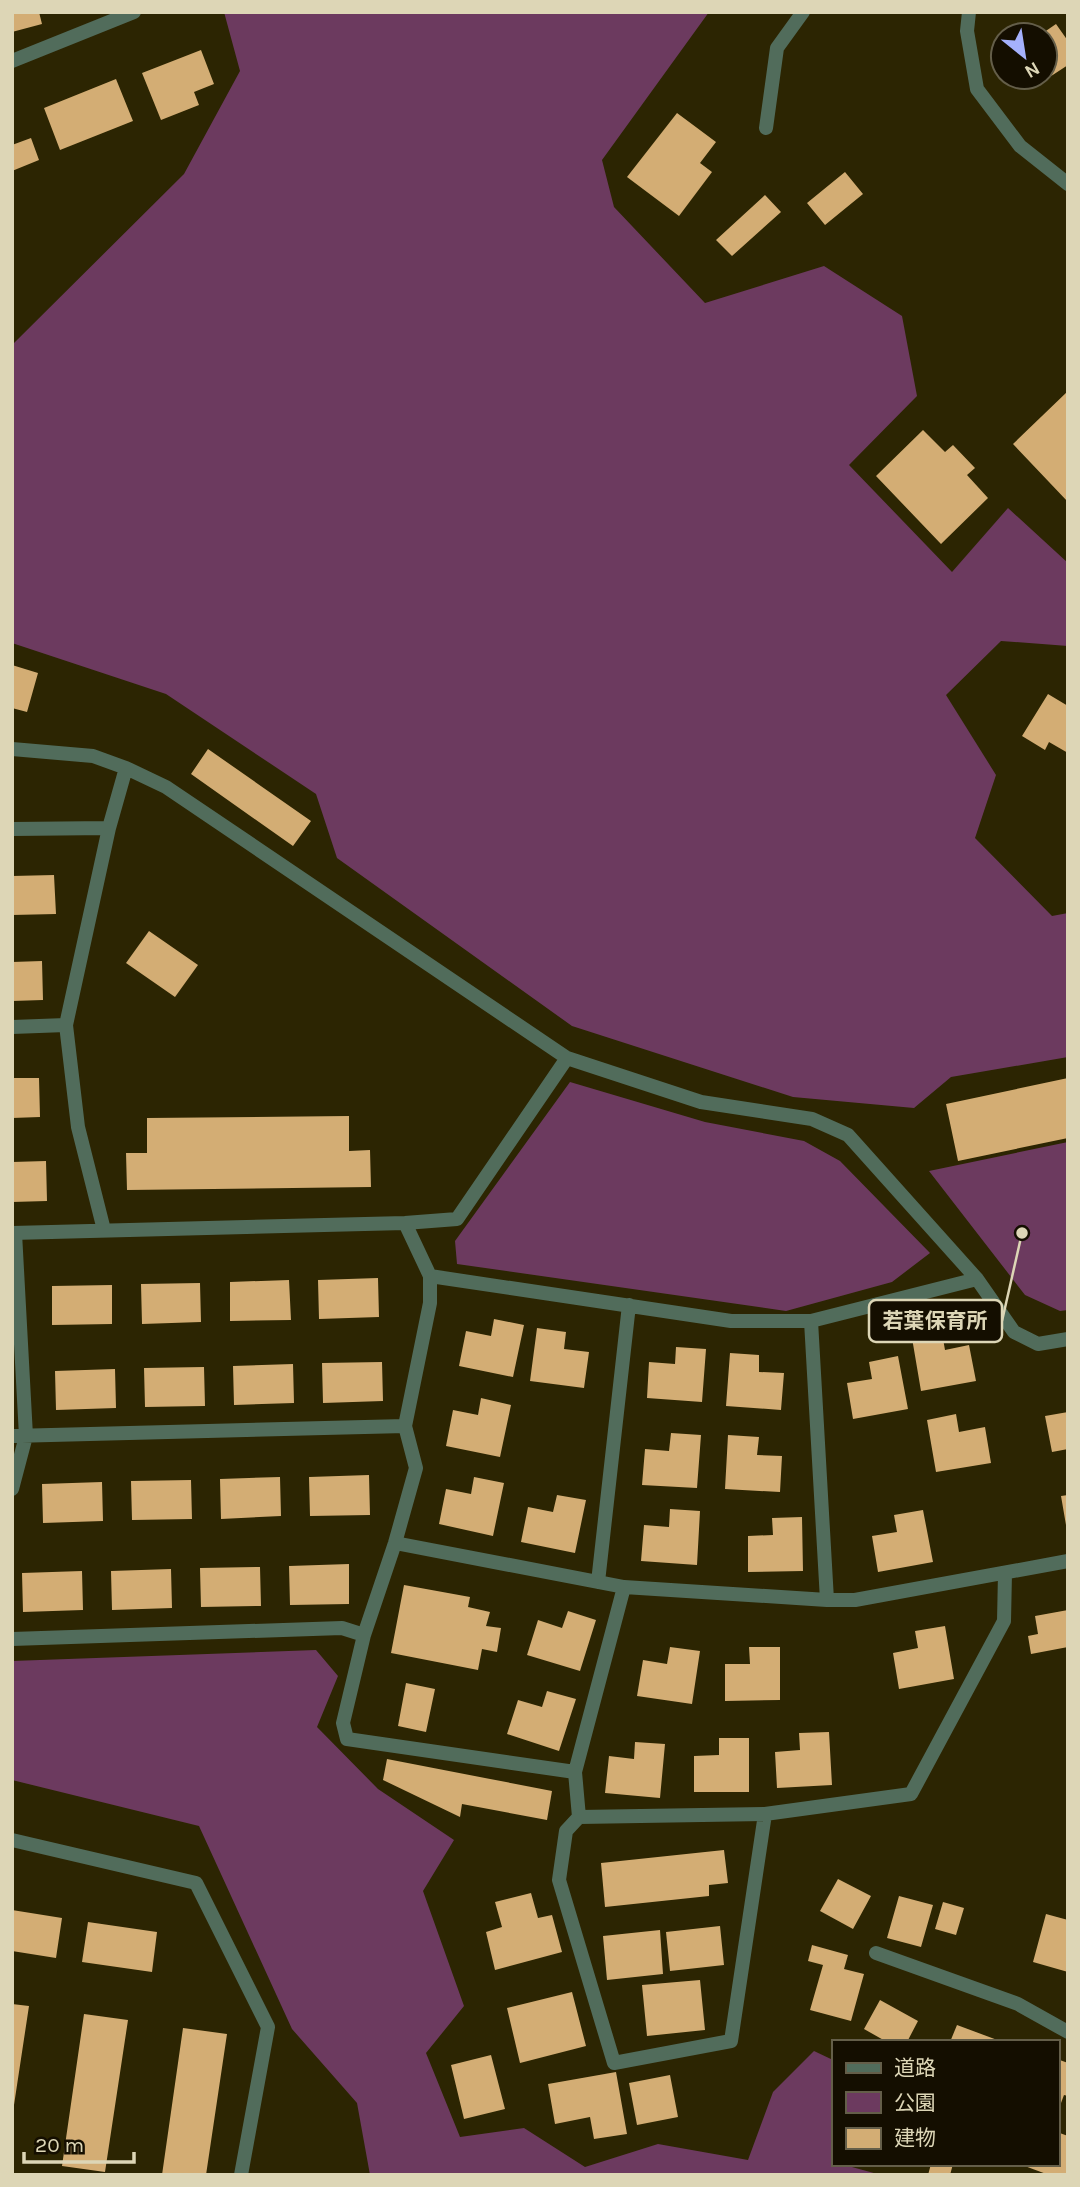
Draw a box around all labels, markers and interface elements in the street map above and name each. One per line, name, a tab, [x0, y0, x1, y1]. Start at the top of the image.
north arrow	[989, 21, 1059, 91]
text: N	[1021, 57, 1043, 83]
callout: 若葉保育所	[869, 1300, 1002, 1342]
text: 若葉保育所	[883, 1309, 988, 1333]
legend	[832, 2040, 1059, 2166]
text: 道路	[894, 2056, 936, 2080]
text: 公園	[894, 2091, 936, 2115]
scale bar	[24, 2120, 135, 2164]
text: 建物	[894, 2126, 936, 2150]
text: 20 m	[35, 2133, 84, 2157]

